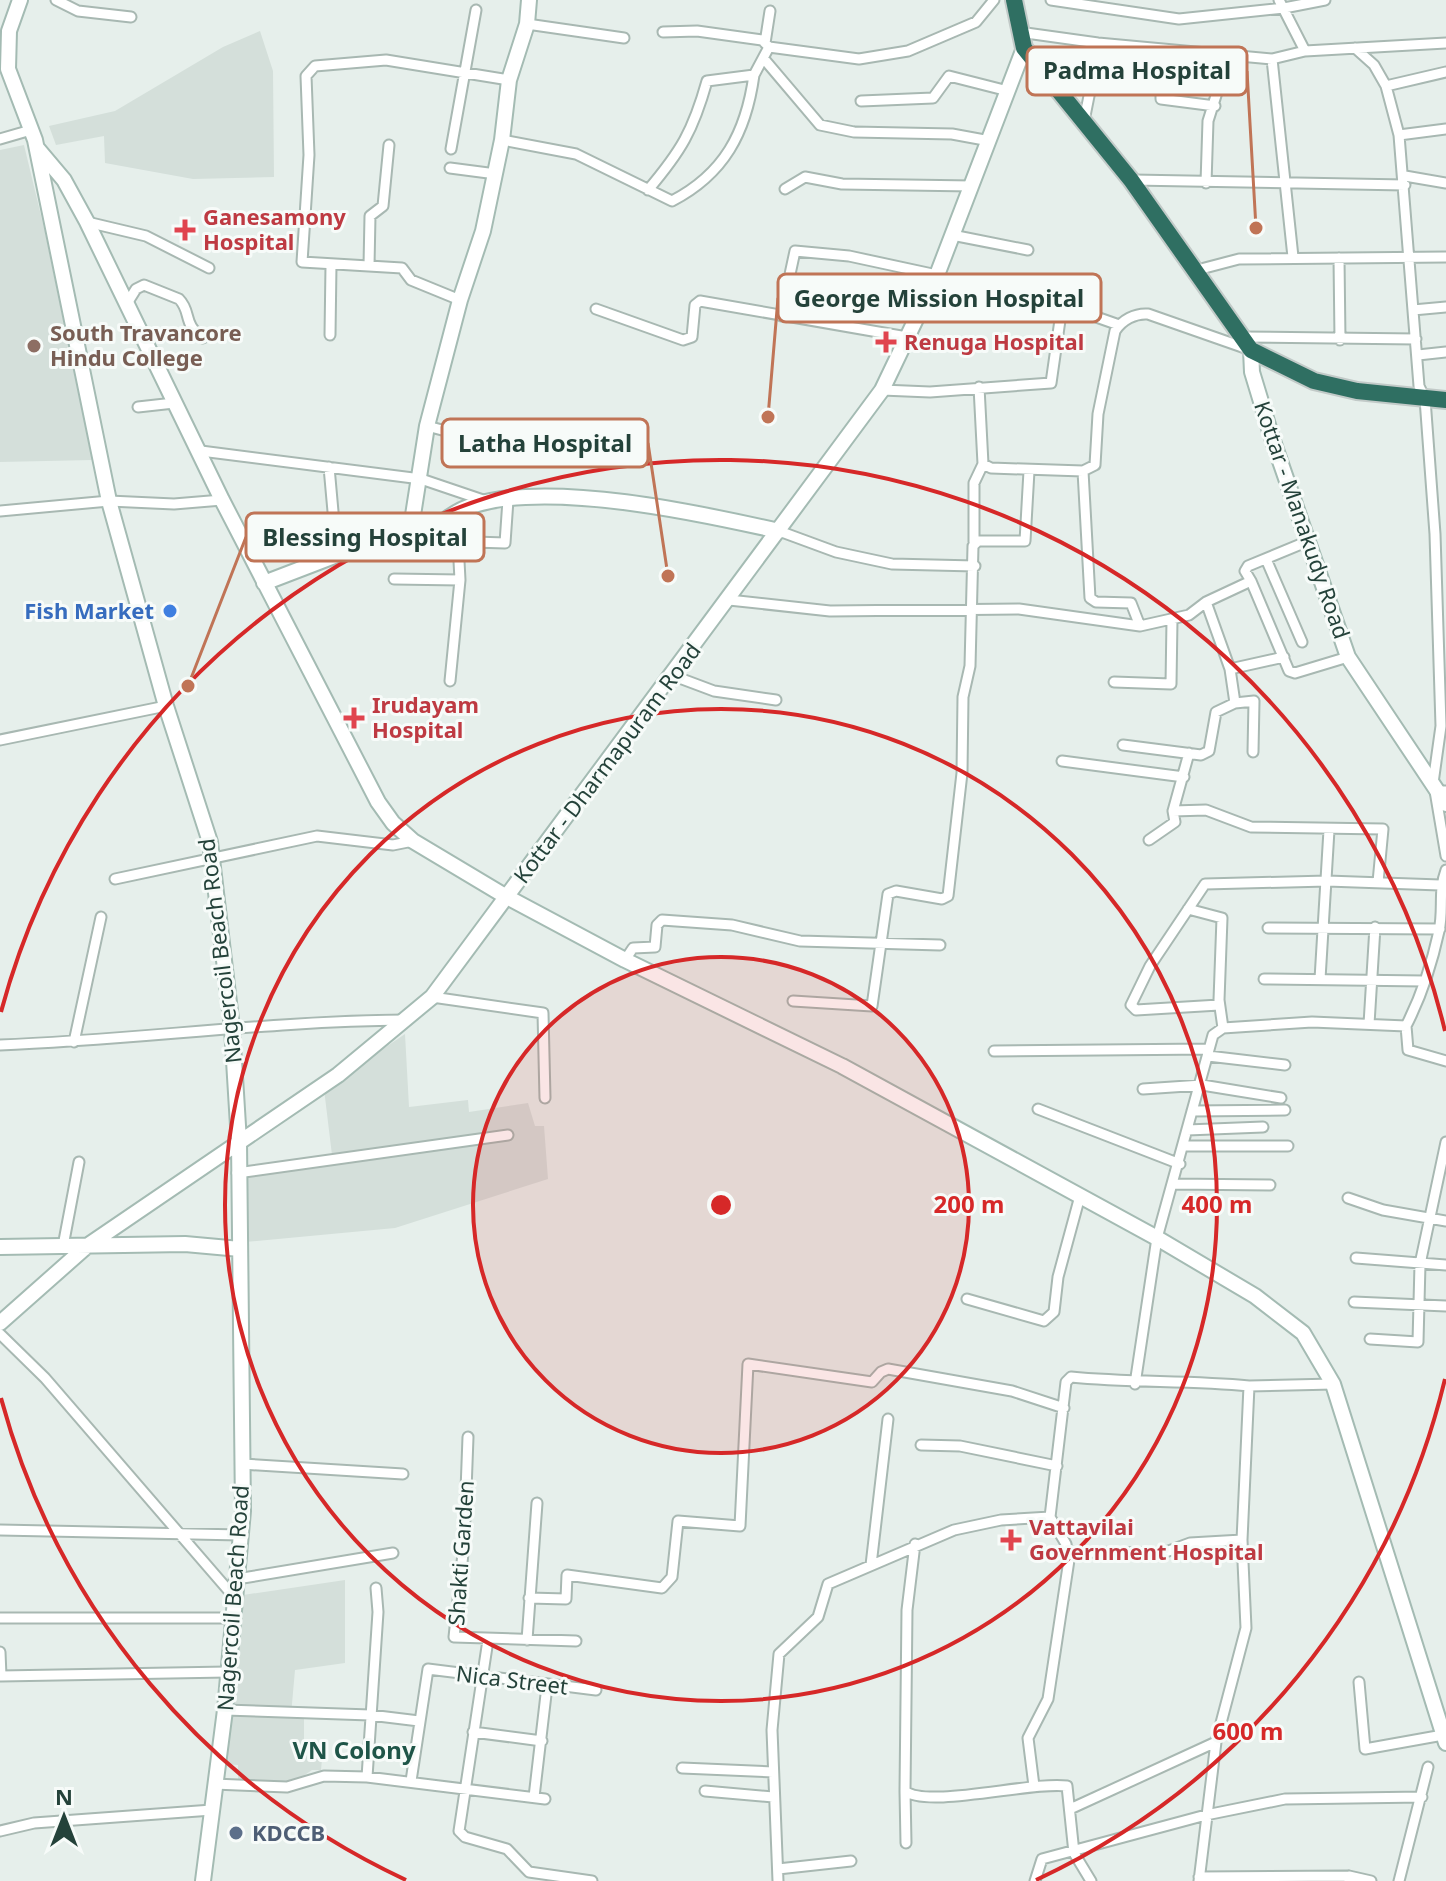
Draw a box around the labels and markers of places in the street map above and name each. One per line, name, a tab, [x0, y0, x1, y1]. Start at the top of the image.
callout: Padma Hospital	[1027, 47, 1247, 95]
place label: Ganesamony Hospital	[203, 201, 346, 256]
marker: Ganesamony Hospital	[174, 219, 196, 241]
callout: George Mission Hospital	[778, 274, 1101, 322]
place label: South Travancore Hindu College	[50, 317, 242, 372]
place label: Renuga Hospital	[904, 326, 1084, 356]
marker: Renuga Hospital	[875, 331, 897, 353]
marker: South Travancore Hindu College	[25, 337, 43, 355]
callout: Latha Hospital	[442, 419, 648, 467]
callout: Blessing Hospital	[246, 513, 484, 561]
place label: Fish Market	[24, 595, 154, 625]
marker: Fish Market	[161, 602, 179, 620]
place label: Irudayam Hospital	[372, 689, 479, 744]
marker: Irudayam Hospital	[343, 707, 365, 729]
centre of rings	[707, 1191, 735, 1219]
place label: Vattavilai Government Hospital	[1029, 1511, 1264, 1566]
marker: Vattavilai Government Hospital	[1000, 1529, 1022, 1551]
place label: KDCCB	[252, 1817, 325, 1847]
marker: KDCCB	[227, 1824, 245, 1842]

